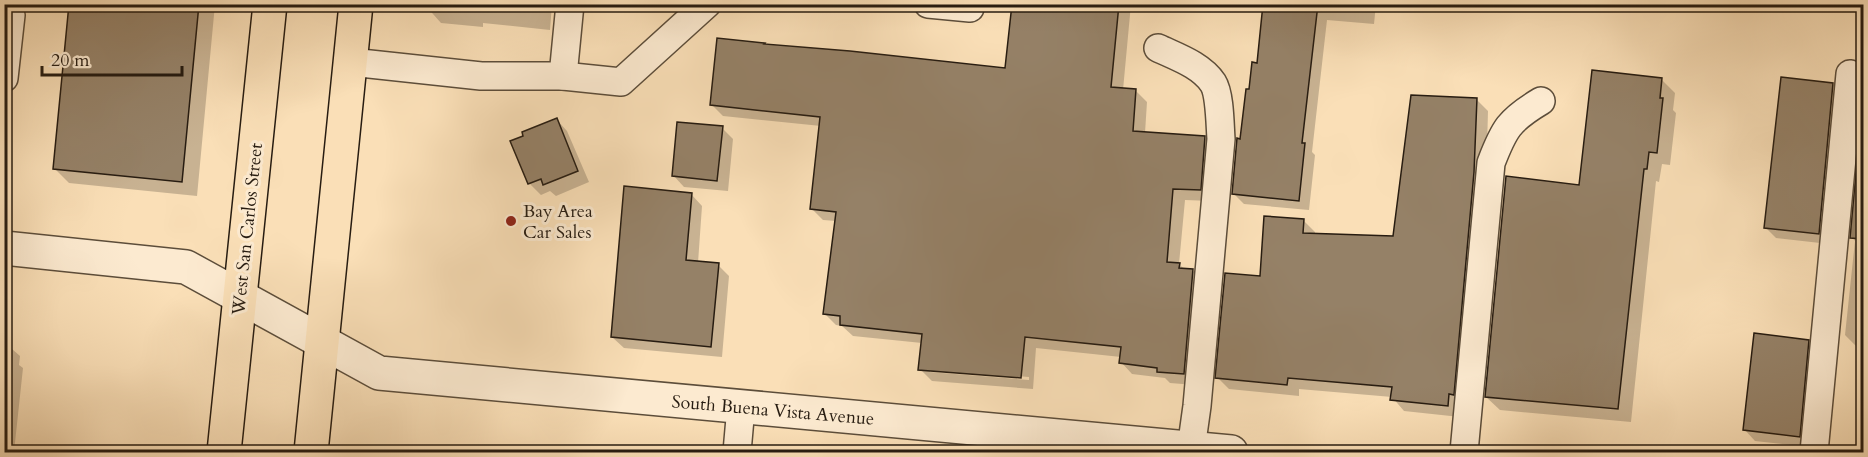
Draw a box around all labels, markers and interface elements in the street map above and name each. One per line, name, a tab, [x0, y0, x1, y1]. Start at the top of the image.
scale bar	[42, 39, 182, 77]
text: 20 m	[51, 48, 90, 73]
street label: West San Carlos Street	[226, 141, 269, 317]
place label: Bay Area Car Sales	[523, 199, 593, 245]
marker: Bay Area Car Sales	[504, 214, 518, 228]
street label: South Buena Vista Avenue	[671, 389, 875, 432]

